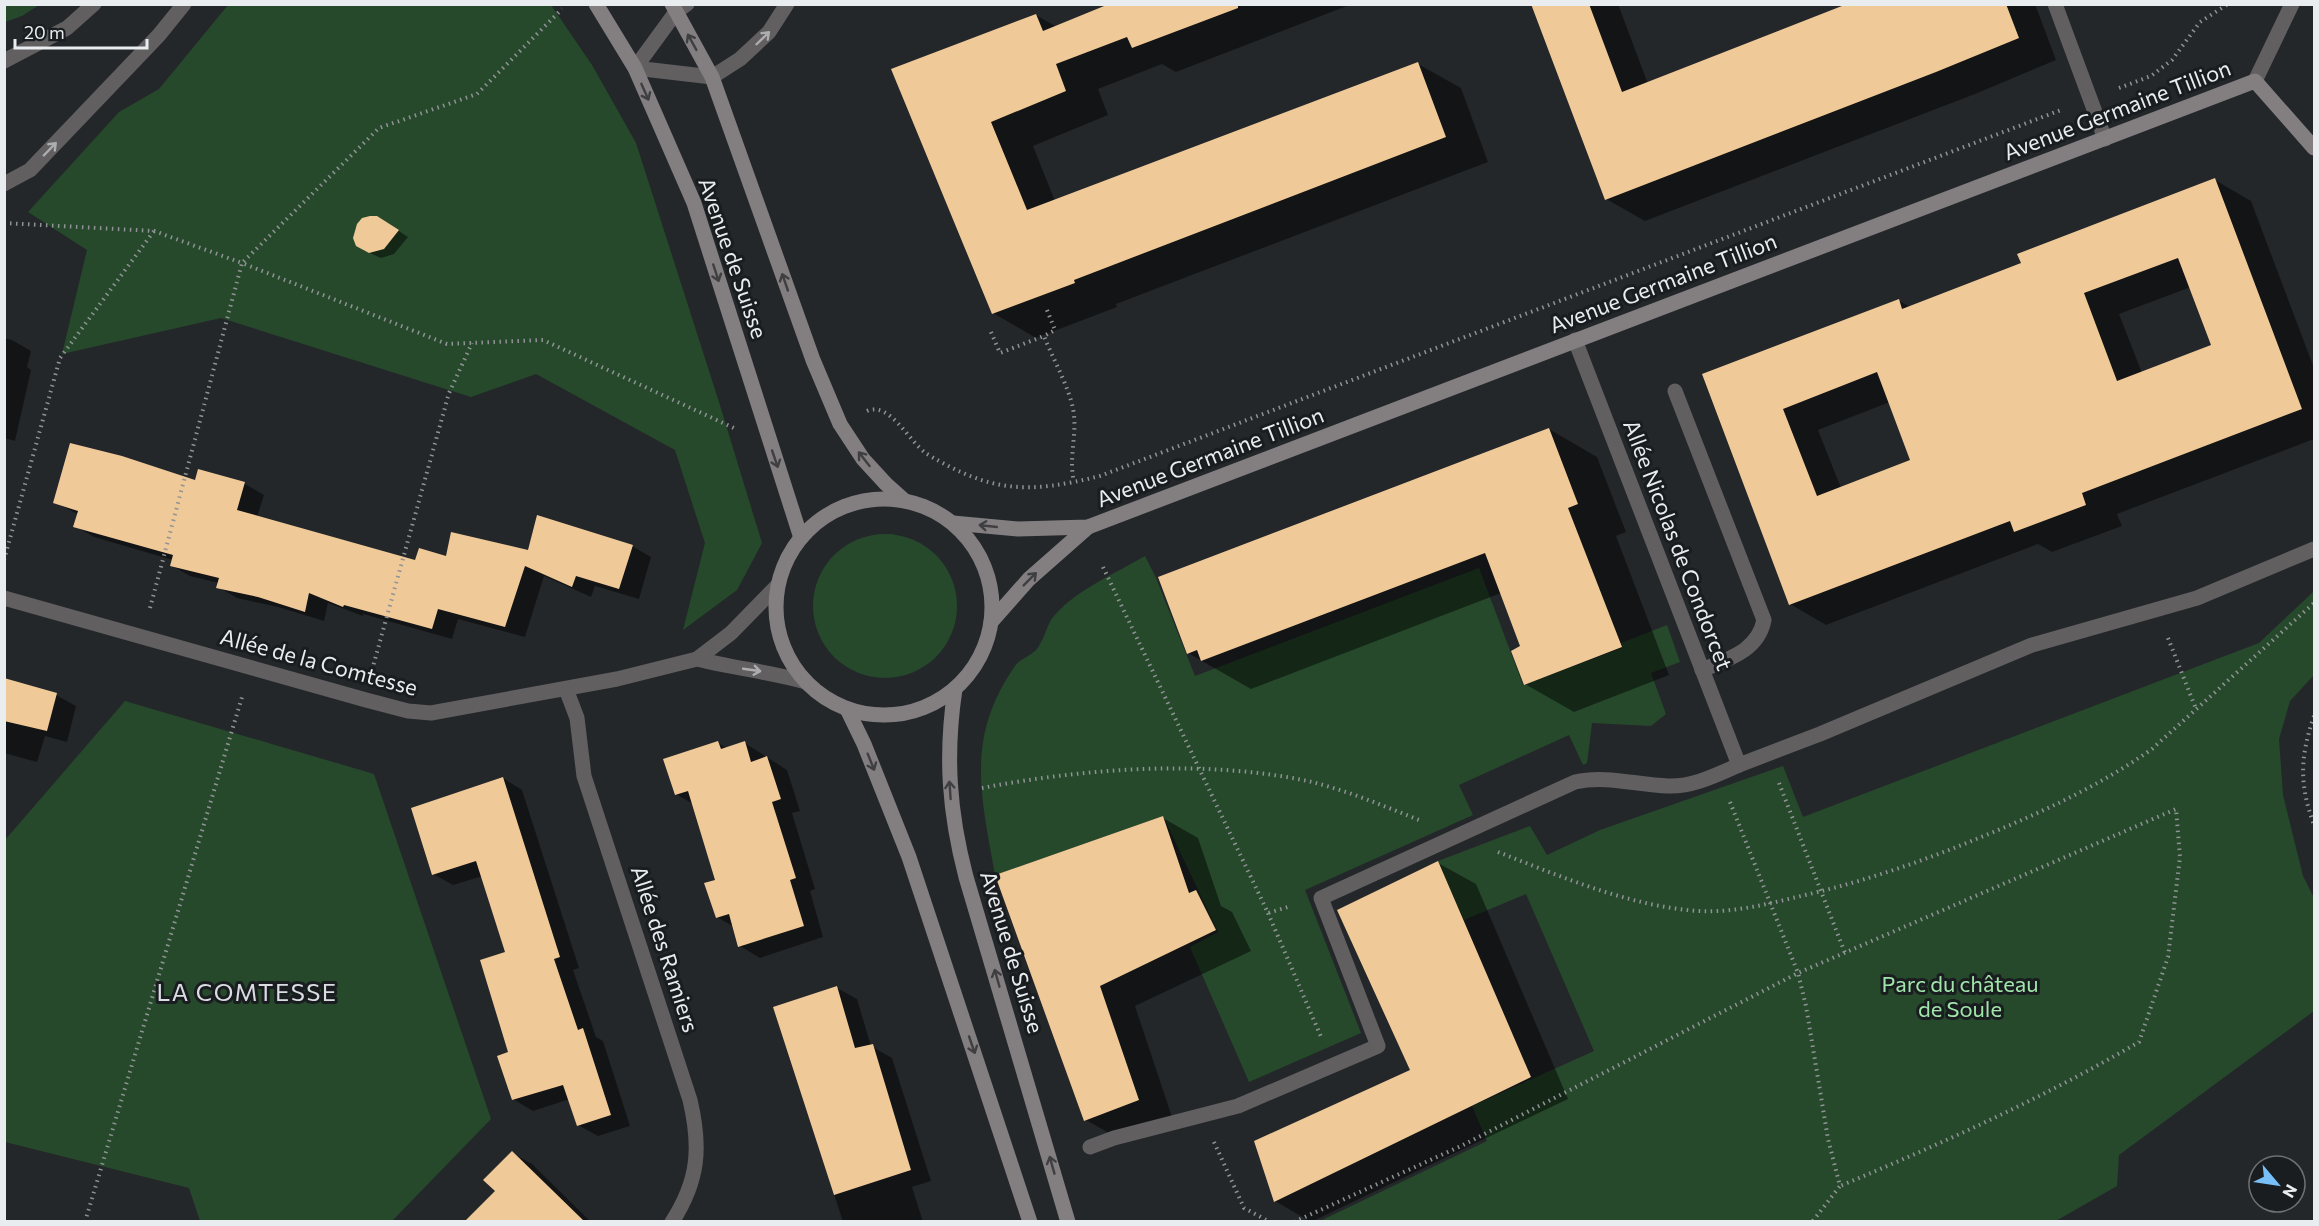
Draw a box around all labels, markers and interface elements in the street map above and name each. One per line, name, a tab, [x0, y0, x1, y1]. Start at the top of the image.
scale bar	[15, 12, 147, 50]
text: 20 m	[24, 21, 65, 43]
one-way arrow	[755, 31, 770, 45]
one-way arrow	[686, 34, 698, 51]
street label: Avenue Germaine Tillion	[1999, 54, 2234, 165]
one-way arrow	[640, 82, 651, 101]
one-way arrow	[43, 141, 58, 156]
street label: Avenue de Suisse	[693, 174, 774, 342]
street label: Avenue Germaine Tillion	[1545, 227, 1780, 338]
one-way arrow	[711, 263, 722, 282]
one-way arrow	[779, 273, 790, 292]
street label: Avenue Germaine Tillion	[1092, 401, 1327, 512]
street label: Allée Nicolas de Condorcet	[1618, 416, 1739, 674]
one-way arrow	[770, 449, 781, 468]
one-way arrow	[858, 451, 871, 467]
one-way arrow	[978, 520, 998, 531]
one-way arrow	[1023, 571, 1037, 586]
street label: Allée de la Comtesse	[218, 622, 421, 701]
one-way arrow	[741, 664, 761, 675]
one-way arrow	[866, 753, 877, 771]
one-way arrow	[945, 780, 956, 800]
street label: Allée des Ramiers	[626, 862, 705, 1035]
street label: Avenue de Suisse	[975, 867, 1050, 1036]
one-way arrow	[991, 969, 1002, 988]
park label: Parc du château de Soule	[1881, 970, 2039, 1022]
district label: LA COMTESSE	[156, 977, 338, 1006]
one-way arrow	[967, 1035, 978, 1054]
north arrow	[2247, 1154, 2307, 1214]
one-way arrow	[1046, 1156, 1057, 1175]
text: N	[2279, 1182, 2302, 1201]

